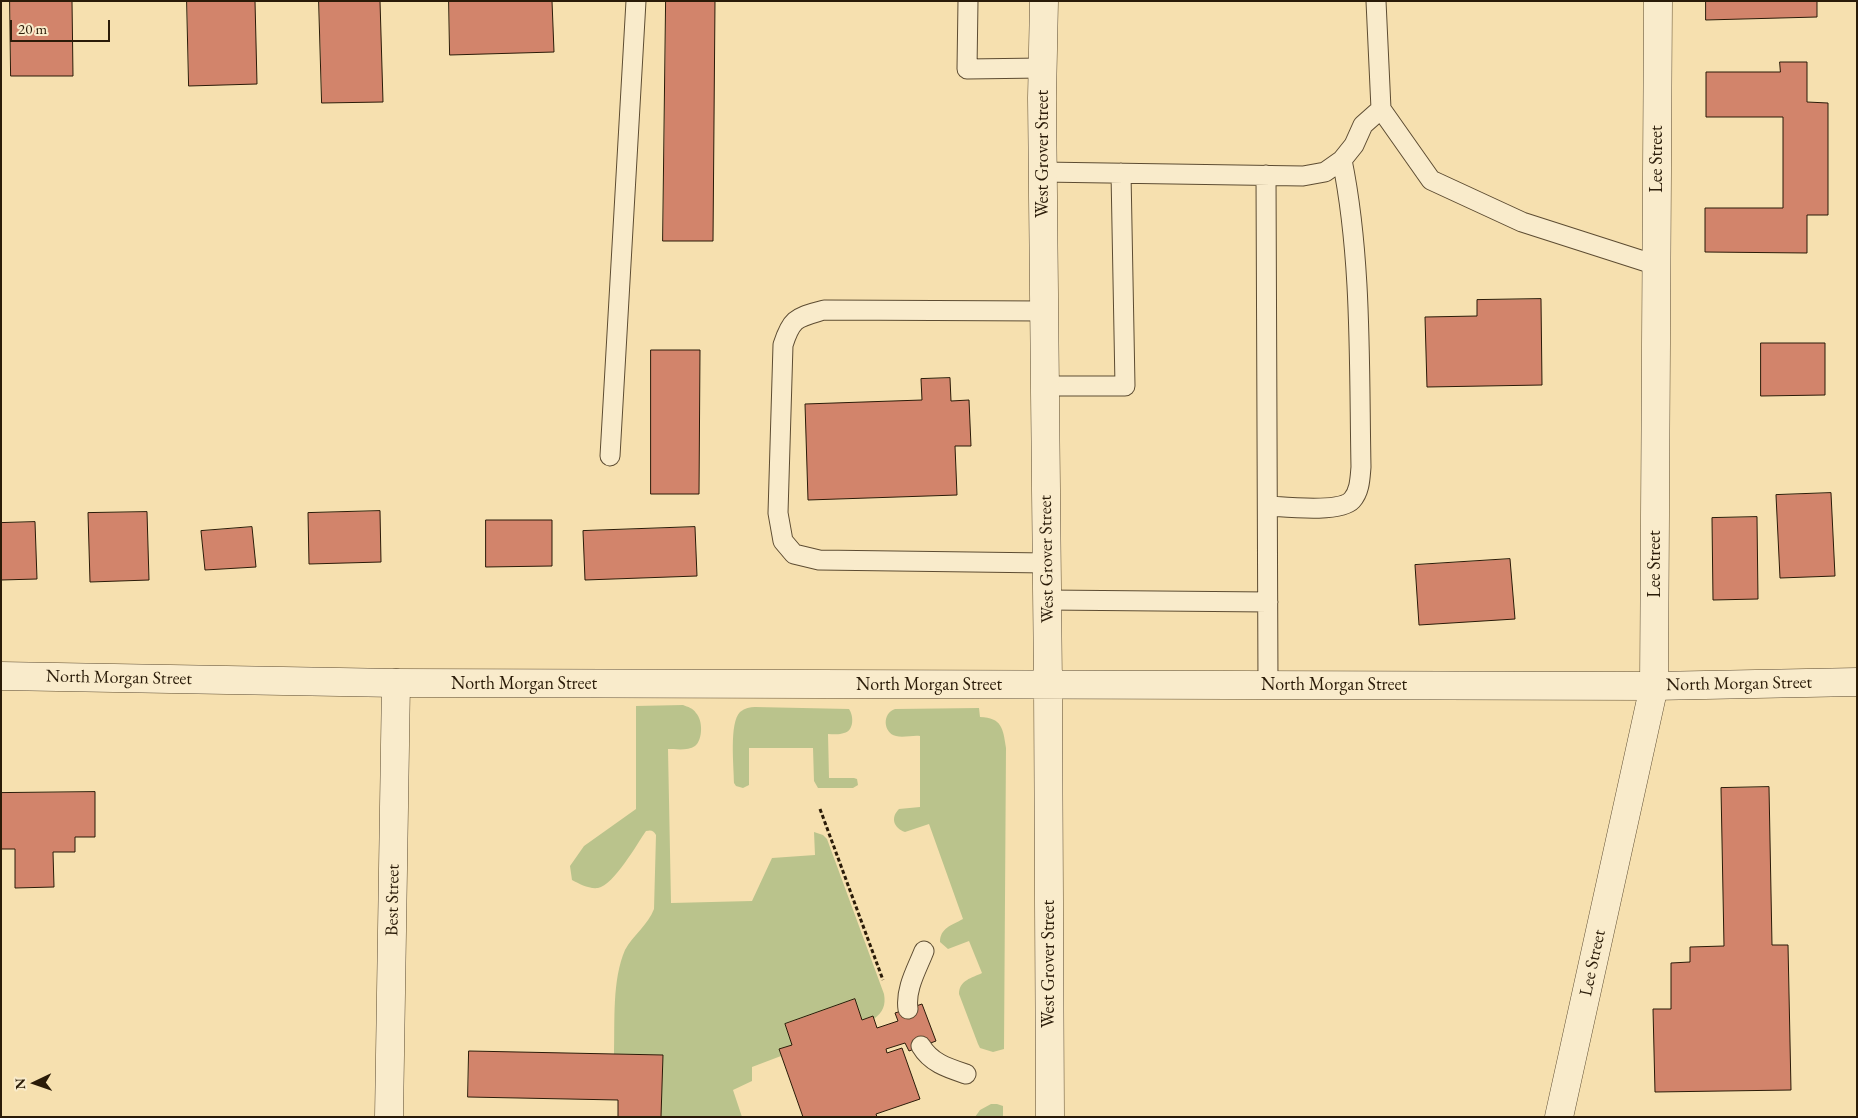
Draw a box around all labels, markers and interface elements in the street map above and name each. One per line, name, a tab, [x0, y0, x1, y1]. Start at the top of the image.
scale bar	[12, 10, 112, 42]
text: 20 m	[18, 19, 47, 38]
street label: West Grover Street	[1032, 90, 1054, 218]
street label: Lee Street	[1646, 125, 1668, 193]
street label: West Grover Street	[1035, 495, 1059, 623]
street label: Lee Street	[1644, 530, 1666, 598]
street label: North Morgan Street	[46, 666, 192, 690]
street label: North Morgan Street	[1666, 672, 1812, 696]
street label: North Morgan Street	[451, 673, 597, 695]
street label: North Morgan Street	[856, 674, 1002, 696]
street label: North Morgan Street	[1261, 674, 1407, 696]
street label: Best Street	[382, 864, 404, 936]
street label: West Grover Street	[1038, 900, 1060, 1028]
street label: Lee Street	[1575, 928, 1611, 998]
north arrow	[10, 1058, 60, 1108]
text: N	[11, 1078, 29, 1090]

